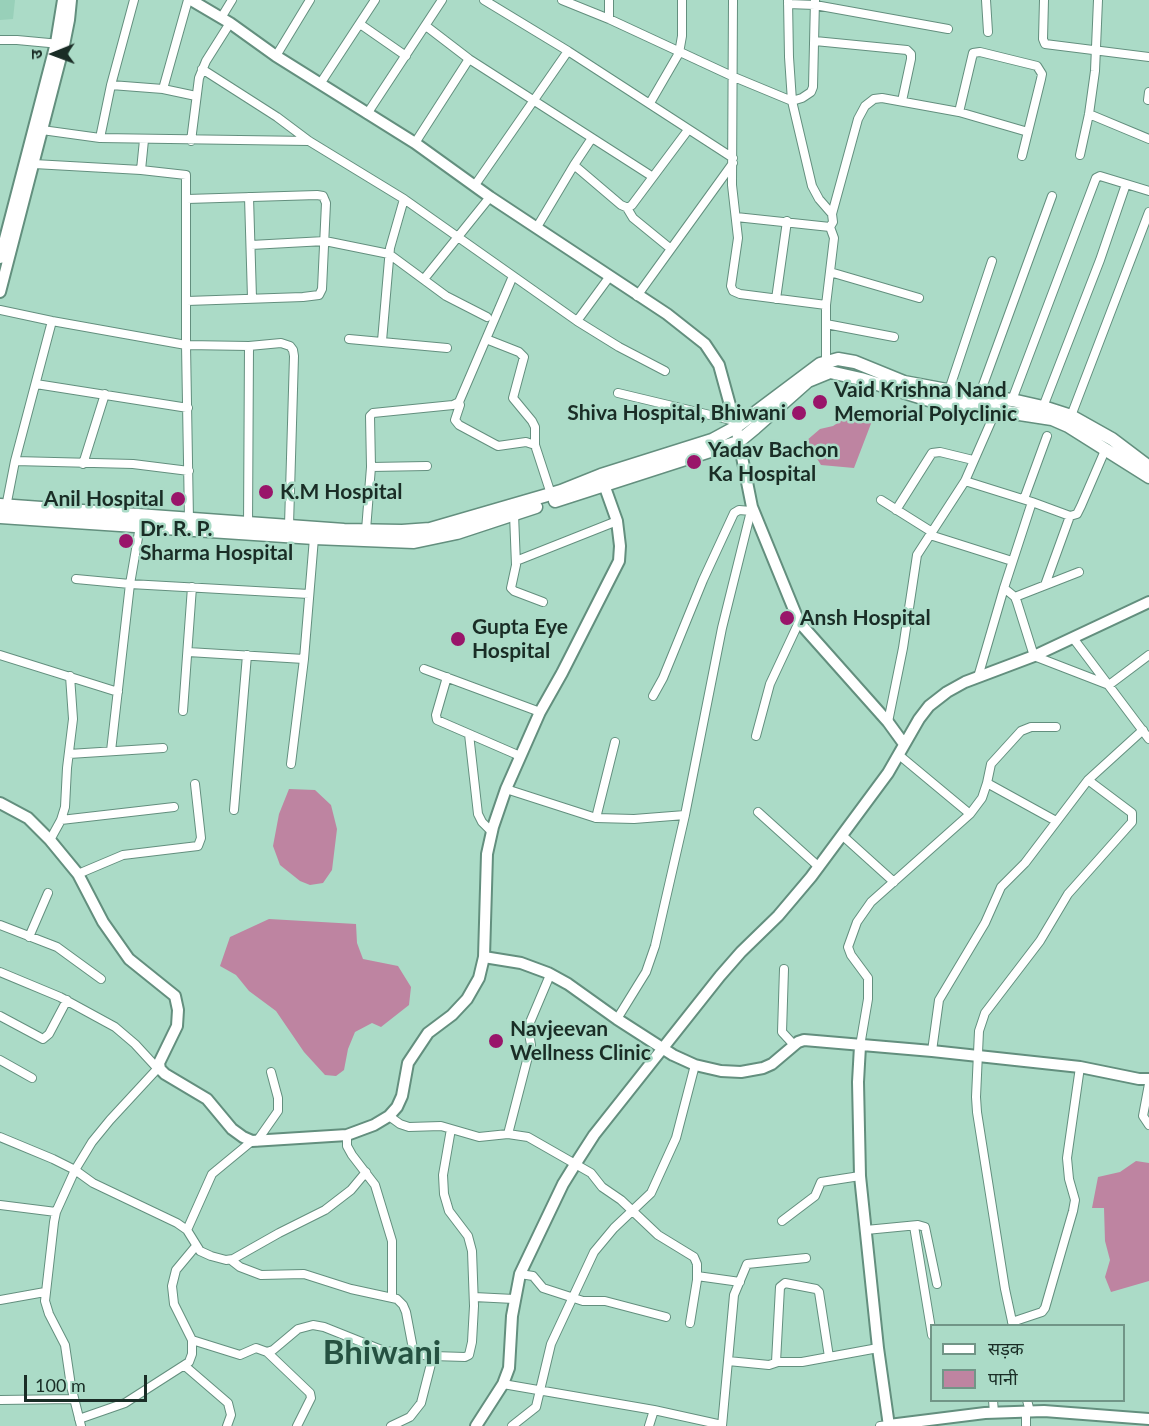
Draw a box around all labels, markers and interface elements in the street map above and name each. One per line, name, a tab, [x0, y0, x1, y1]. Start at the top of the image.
north arrow	[24, 24, 84, 84]
text: उ	[26, 49, 45, 59]
place label: Vaid Krishna Nand Memorial Polyclinic	[834, 377, 1017, 427]
marker: Vaid Krishna Nand Memorial Polyclinic	[811, 393, 829, 411]
place label: Shiva Hospital, Bhiwani	[567, 400, 786, 426]
marker: Shiva Hospital, Bhiwani	[790, 404, 808, 422]
place label: Yadav Bachon Ka Hospital	[708, 437, 839, 487]
marker: Yadav Bachon Ka Hospital	[685, 453, 703, 471]
place label: K.M Hospital	[280, 479, 402, 505]
marker: K.M Hospital	[257, 483, 275, 501]
place label: Anil Hospital	[44, 486, 164, 512]
marker: Anil Hospital	[169, 490, 187, 508]
place label: Dr. R. P. Sharma Hospital	[140, 516, 293, 566]
marker: Dr. R. P. Sharma Hospital	[117, 532, 135, 550]
place label: Ansh Hospital	[800, 605, 931, 631]
marker: Ansh Hospital	[778, 609, 796, 627]
place label: Gupta Eye Hospital	[472, 614, 568, 664]
marker: Gupta Eye Hospital	[449, 630, 467, 648]
place label: Navjeevan Wellness Clinic	[510, 1016, 651, 1066]
marker: Navjeevan Wellness Clinic	[487, 1032, 505, 1050]
legend	[930, 1324, 1125, 1402]
district label: Bhiwani	[323, 1333, 441, 1373]
text: सड़क	[988, 1337, 1024, 1359]
scale bar	[27, 1363, 150, 1401]
text: पानी	[988, 1367, 1018, 1389]
text: 100 m	[35, 1374, 86, 1396]

